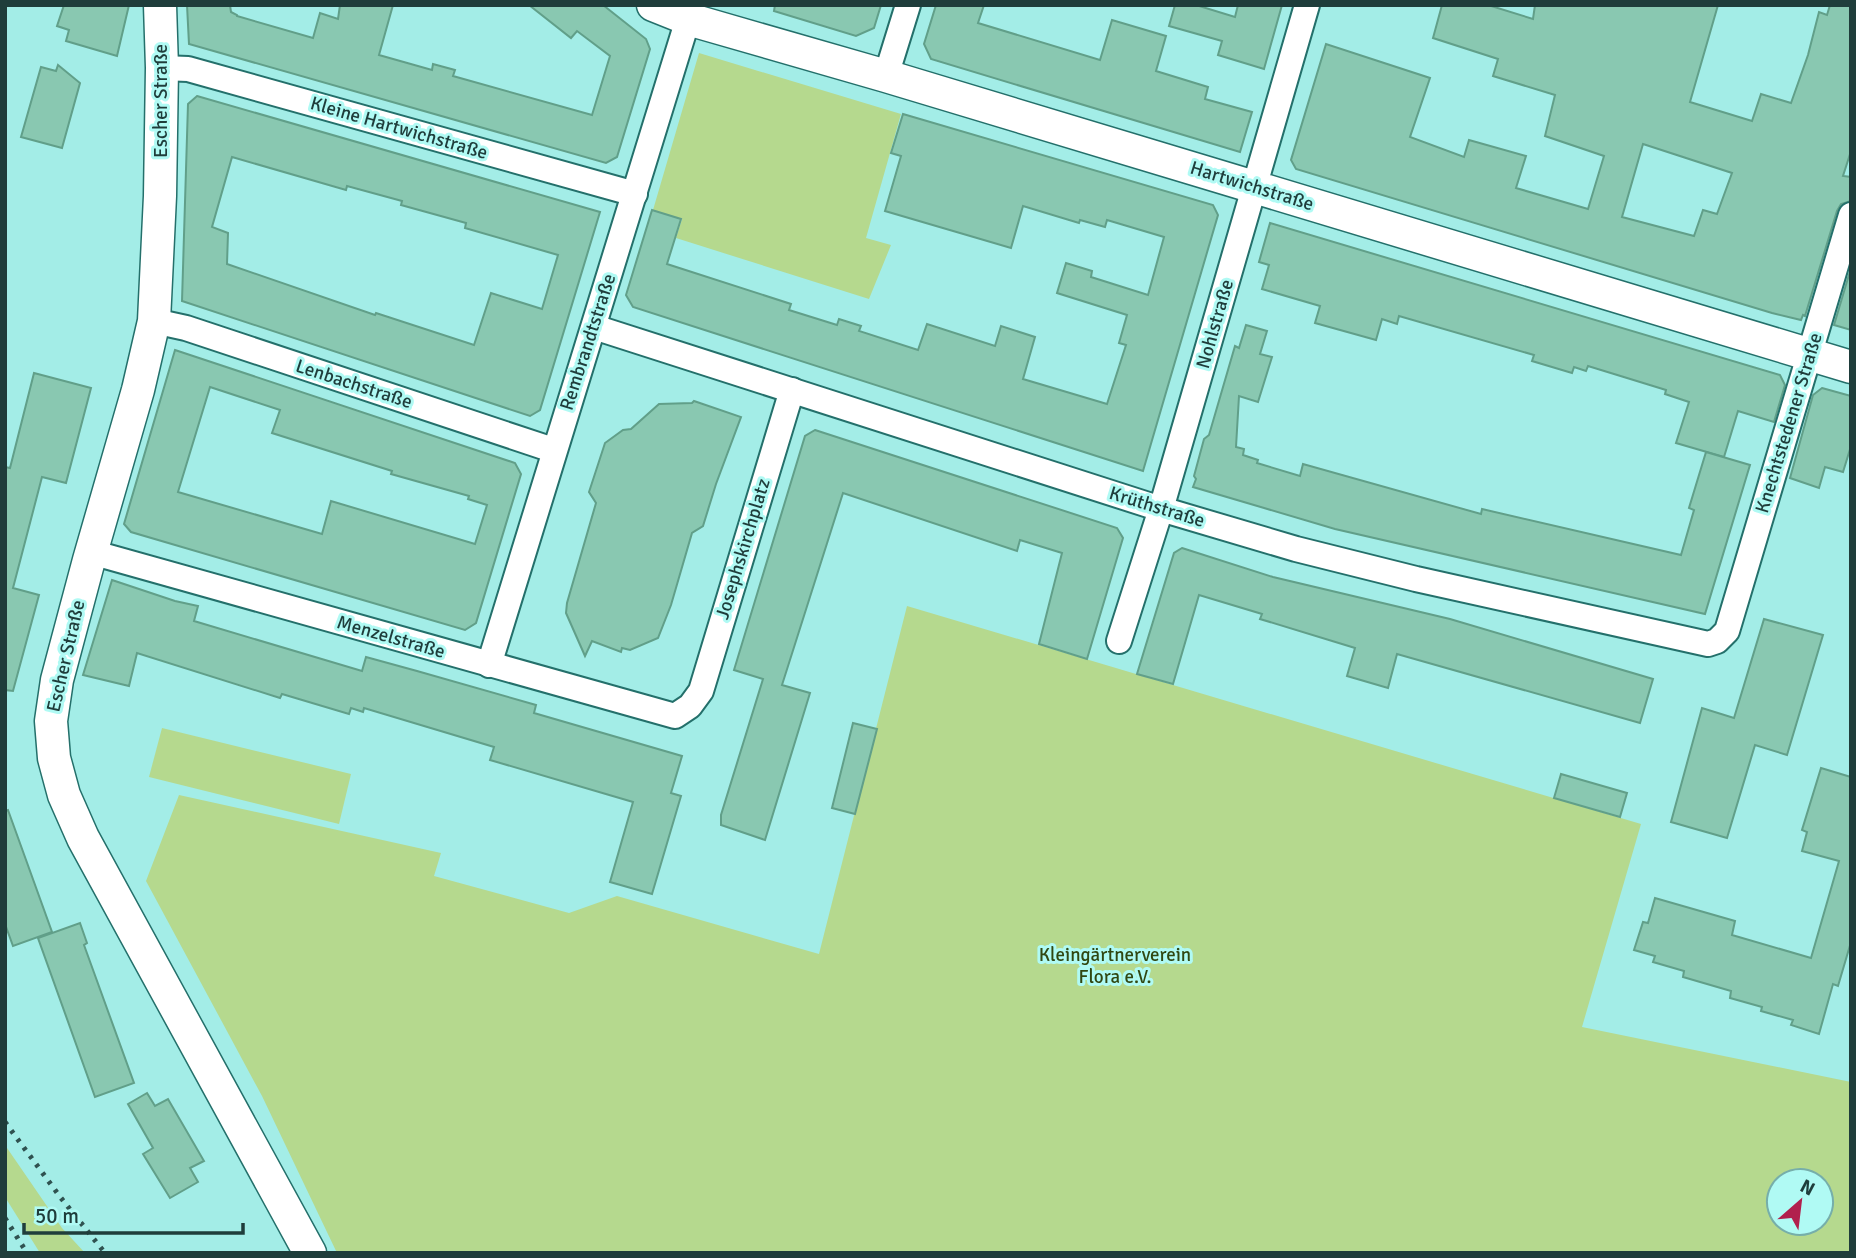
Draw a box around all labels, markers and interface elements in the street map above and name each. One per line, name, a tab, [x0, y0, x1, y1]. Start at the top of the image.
street label: Escher Straße	[149, 44, 173, 158]
street label: Kleine Hartwichstraße	[308, 91, 490, 165]
street label: Hartwichstraße	[1187, 156, 1317, 216]
street label: Rembrandtstraße	[555, 271, 621, 413]
street label: Nohlstraße	[1191, 277, 1239, 371]
street label: Knechtstedener Straße	[1750, 330, 1828, 516]
street label: Lenbachstraße	[293, 354, 415, 414]
street label: Josephskirchplatz	[710, 476, 776, 622]
street label: Krüthstraße	[1106, 481, 1208, 533]
street label: Escher Straße	[41, 598, 91, 714]
street label: Menzelstraße	[334, 610, 448, 664]
park label: Kleingärtnerverein Flora e.V.	[1039, 943, 1191, 989]
north arrow	[1765, 1167, 1835, 1237]
text: N	[1796, 1174, 1819, 1202]
scale bar	[24, 1192, 243, 1236]
text: 50 m	[35, 1203, 79, 1229]

